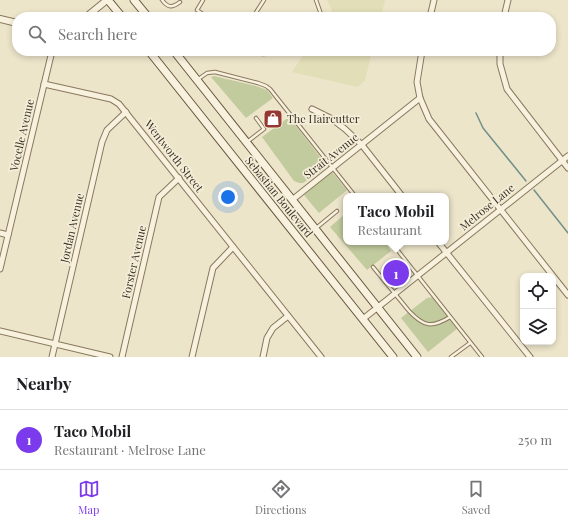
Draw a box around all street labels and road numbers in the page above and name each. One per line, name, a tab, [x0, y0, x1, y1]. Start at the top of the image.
street label: Vocelle Avenue	[6, 97, 37, 173]
street label: Wentworth Street	[141, 116, 207, 195]
street label: Strait Avenue	[300, 129, 362, 182]
street label: Sebastian Boulevard	[242, 153, 317, 241]
street label: Melrose Lane	[456, 180, 517, 233]
street label: Jordan Avenue	[56, 191, 87, 265]
street label: Forster Avenue	[118, 223, 149, 300]

